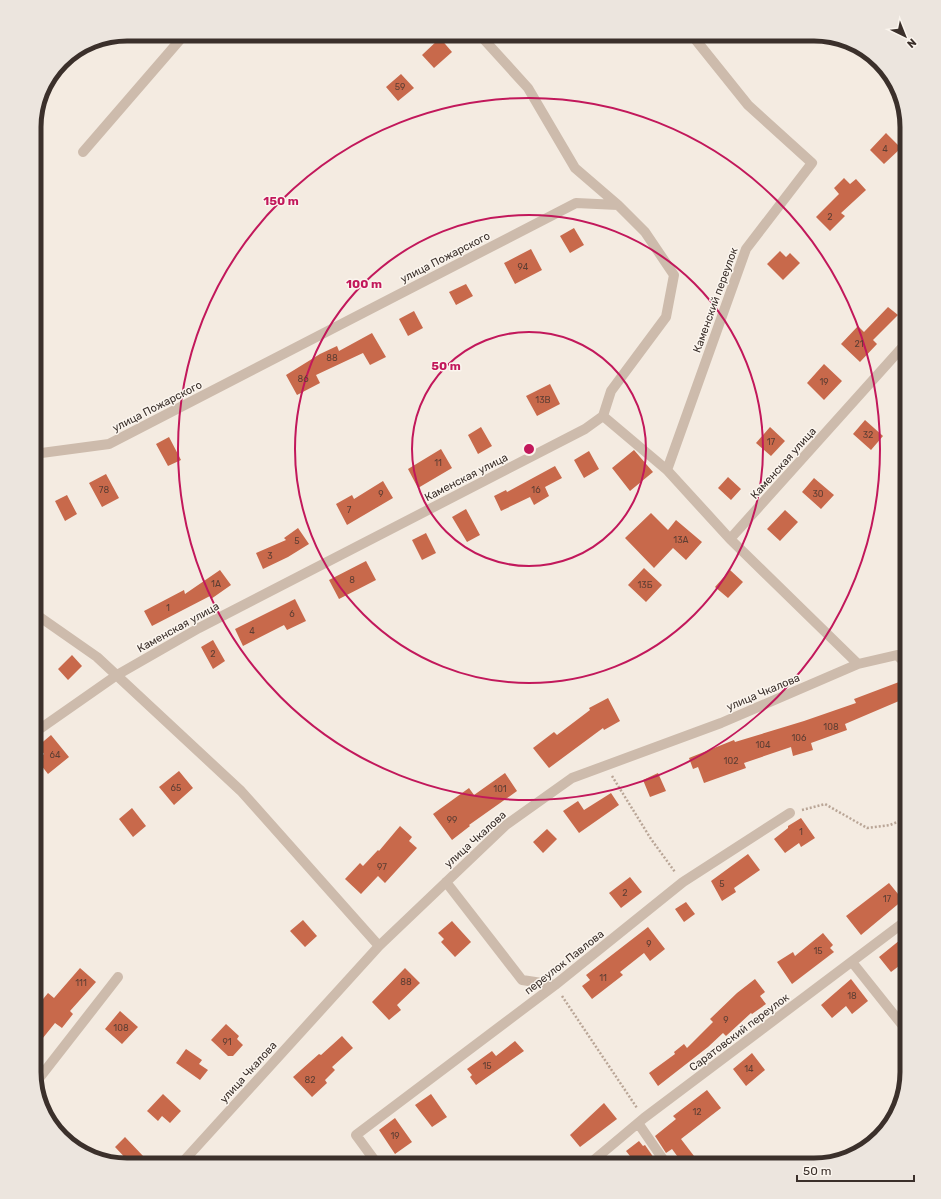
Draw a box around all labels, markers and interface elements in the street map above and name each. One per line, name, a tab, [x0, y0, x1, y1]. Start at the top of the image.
north arrow	[885, 16, 925, 56]
text: N	[904, 35, 919, 50]
house number: 59	[395, 82, 405, 92]
house number: 4	[882, 144, 888, 154]
text: 150 m	[263, 194, 299, 208]
house number: 2	[827, 212, 833, 222]
street label: улица Пожарского	[398, 229, 492, 286]
street label: Каменский переулок	[690, 246, 741, 355]
house number: 94	[518, 262, 529, 272]
text: 100 m	[346, 277, 382, 291]
house number: 21	[854, 339, 864, 349]
house number: 88	[326, 353, 338, 363]
text: 50 m	[431, 359, 461, 373]
house number: 86	[297, 374, 309, 384]
house number: 19	[819, 377, 829, 387]
street label: улица Пожарского	[110, 378, 204, 435]
house number: 13В	[535, 395, 551, 405]
street label: Каменская улица	[748, 425, 819, 502]
house number: 32	[863, 430, 873, 440]
house number: 17	[767, 437, 776, 447]
centre of rings	[522, 442, 536, 456]
street label: Каменская улица	[422, 451, 510, 504]
house number: 11	[434, 458, 442, 468]
house number: 78	[99, 485, 109, 495]
house number: 16	[531, 485, 541, 495]
house number: 9	[378, 489, 384, 499]
house number: 30	[812, 489, 824, 499]
house number: 7	[347, 505, 352, 515]
house number: 13А	[673, 535, 689, 545]
house number: 5	[294, 536, 300, 546]
house number: 3	[267, 551, 273, 561]
house number: 8	[349, 575, 355, 585]
house number: 1А	[211, 579, 221, 589]
house number: 13Б	[637, 580, 653, 590]
street label: Каменская улица	[135, 599, 222, 655]
house number: 1	[166, 603, 170, 613]
house number: 6	[289, 609, 295, 619]
house number: 4	[249, 626, 255, 636]
house number: 2	[210, 649, 216, 659]
street label: улица Чкалова	[725, 671, 802, 714]
house number: 108	[823, 722, 839, 732]
house number: 106	[792, 733, 807, 743]
house number: 104	[755, 740, 771, 750]
house number: 64	[49, 750, 61, 760]
house number: 102	[724, 756, 738, 766]
house number: 65	[171, 783, 181, 793]
house number: 101	[493, 784, 507, 794]
street label: улица Чкалова	[442, 808, 509, 870]
house number: 99	[447, 815, 457, 825]
house number: 1	[799, 827, 803, 837]
house number: 97	[377, 862, 387, 872]
house number: 5	[719, 879, 725, 889]
house number: 2	[622, 888, 628, 898]
house number: 17	[883, 894, 892, 904]
street label: переулок Павлова	[522, 927, 607, 997]
house number: 9	[646, 939, 652, 949]
house number: 15	[813, 946, 823, 956]
house number: 11	[599, 973, 607, 983]
house number: 88	[400, 977, 412, 987]
house number: 111	[75, 978, 87, 988]
street label: Саратовский переулок	[687, 991, 792, 1074]
house number: 18	[847, 991, 857, 1001]
house number: 9	[723, 1015, 729, 1025]
house number: 108	[113, 1023, 129, 1033]
house number: 91	[222, 1037, 232, 1047]
street label: улица Чкалова	[217, 1039, 279, 1106]
house number: 15	[482, 1061, 492, 1071]
house number: 14	[744, 1064, 754, 1074]
house number: 82	[304, 1075, 316, 1085]
house number: 12	[692, 1107, 702, 1117]
house number: 19	[390, 1131, 400, 1141]
scale bar	[797, 1157, 914, 1183]
text: 50 m	[803, 1164, 831, 1178]

